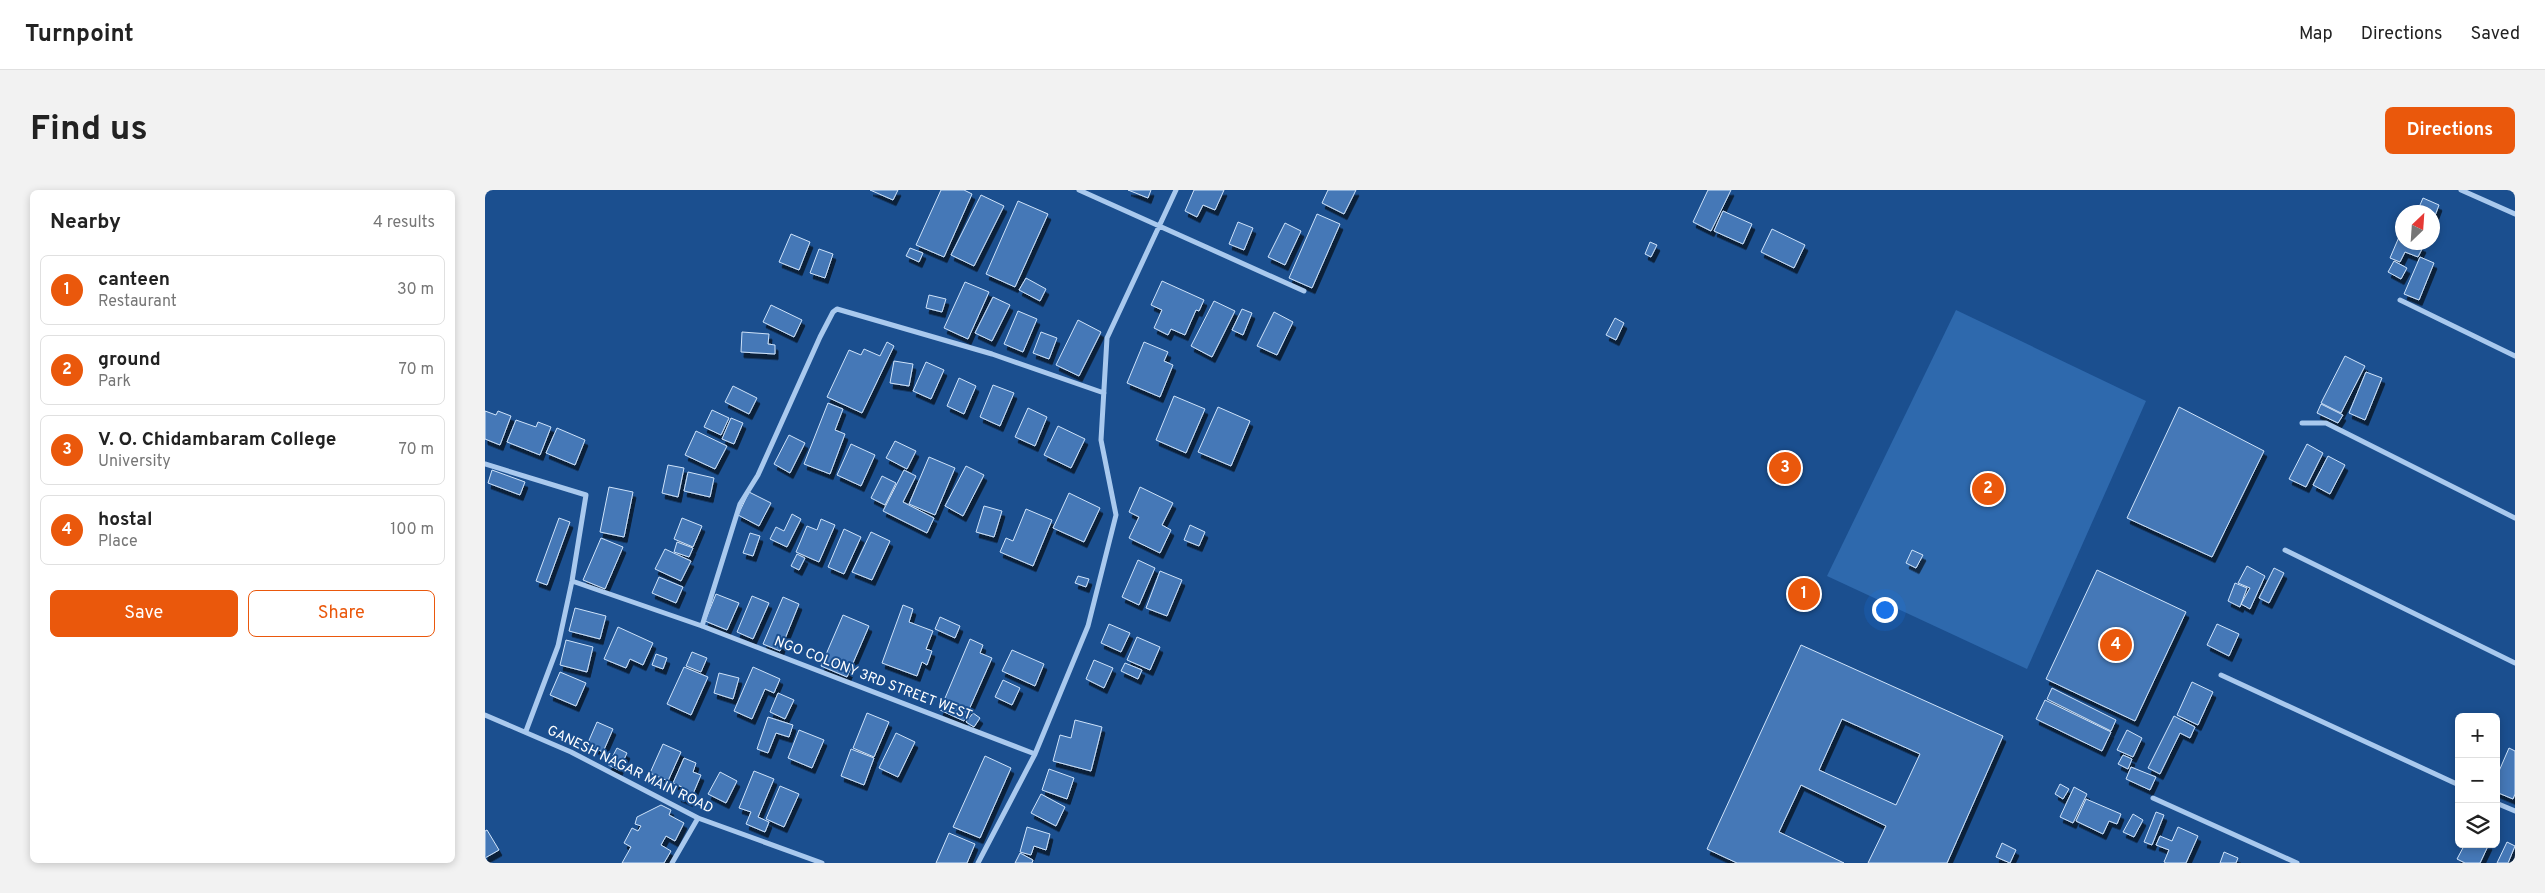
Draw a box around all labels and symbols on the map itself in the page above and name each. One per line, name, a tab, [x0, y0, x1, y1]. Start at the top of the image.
north arrow	[2395, 205, 2440, 250]
pin: 3	[1769, 449, 1801, 487]
pin: 2	[1972, 470, 2004, 508]
pin: 1	[1788, 575, 1820, 613]
your location	[1872, 597, 1898, 623]
pin: 4	[2100, 626, 2132, 664]
street label: NGO COLONY 3RD STREET WEST	[772, 633, 974, 725]
street label: GANESH NAGAR MAIN ROAD	[544, 722, 716, 818]

